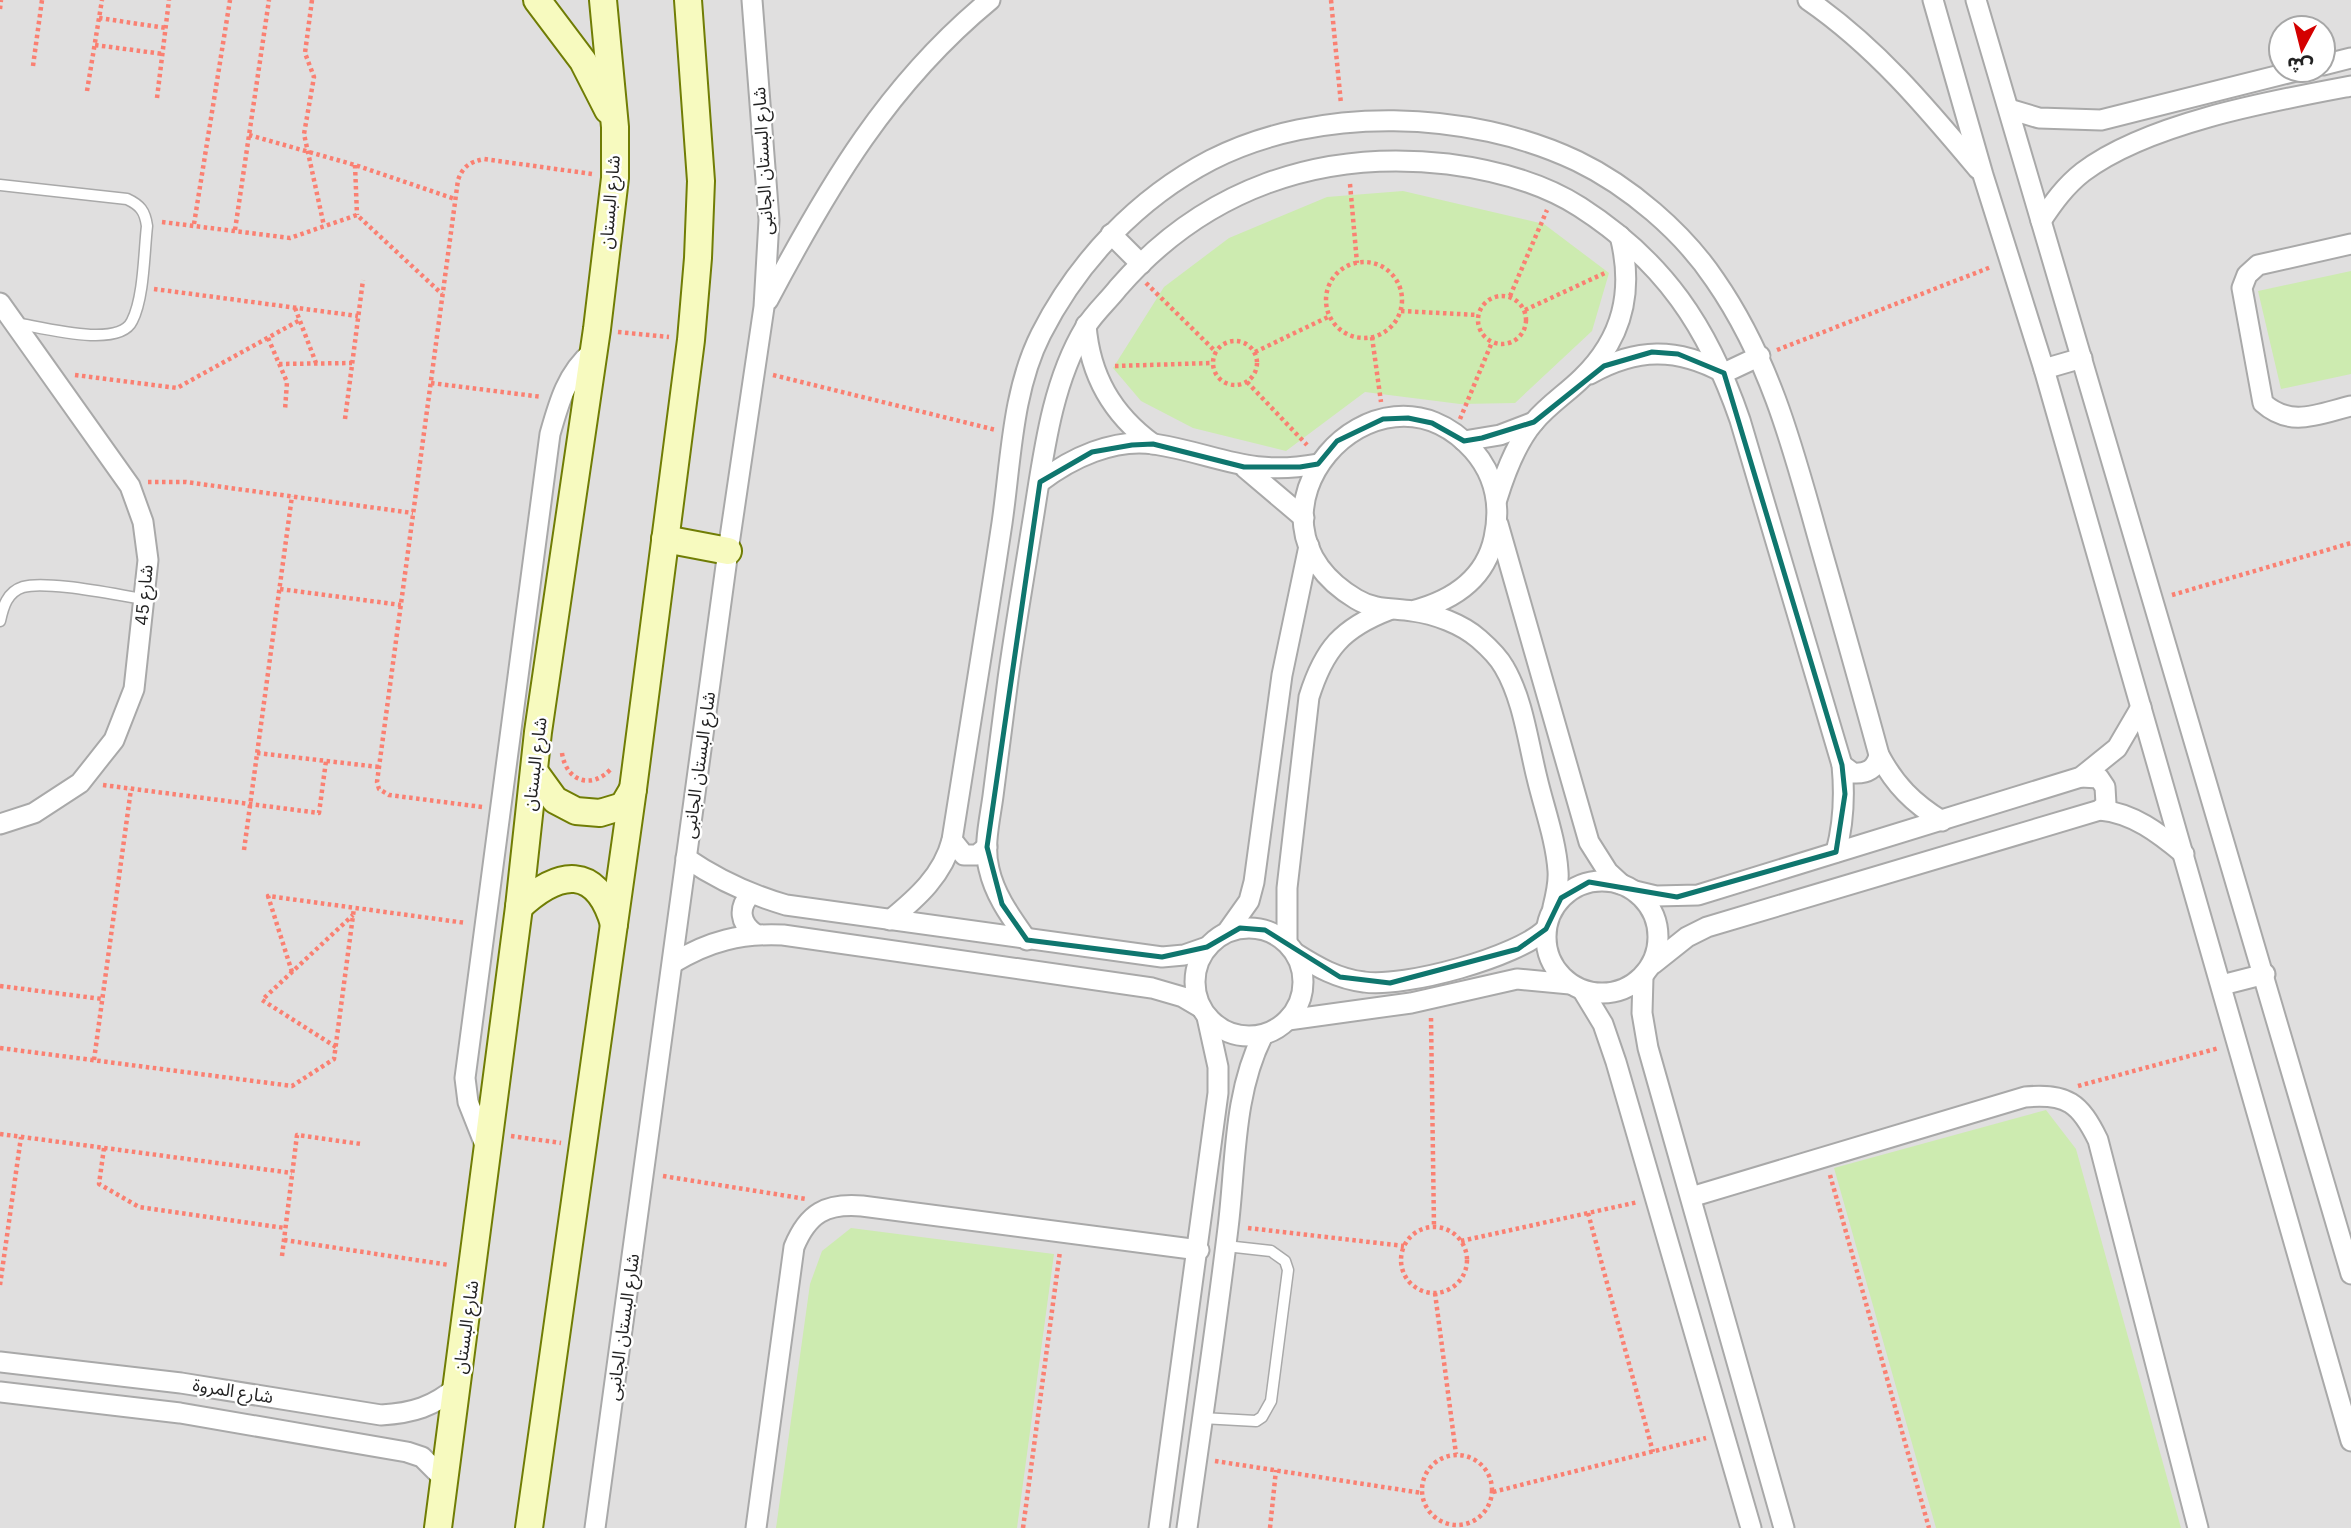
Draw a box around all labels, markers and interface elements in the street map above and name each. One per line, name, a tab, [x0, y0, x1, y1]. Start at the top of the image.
north arrow	[2267, 14, 2337, 84]
text: ش	[2286, 52, 2314, 79]
street label: شارع البستان الجانبى	[747, 86, 781, 236]
street label: شارع البستان	[594, 154, 628, 250]
street label: شارع 45	[129, 564, 161, 627]
street label: شارع البستان الجانبى	[677, 690, 723, 840]
street label: شارع البستان	[517, 716, 555, 812]
street label: شارع البستان الجانبى	[601, 1252, 647, 1402]
street label: شارع البستان	[448, 1279, 486, 1376]
street label: شارع المروة	[191, 1373, 275, 1411]

